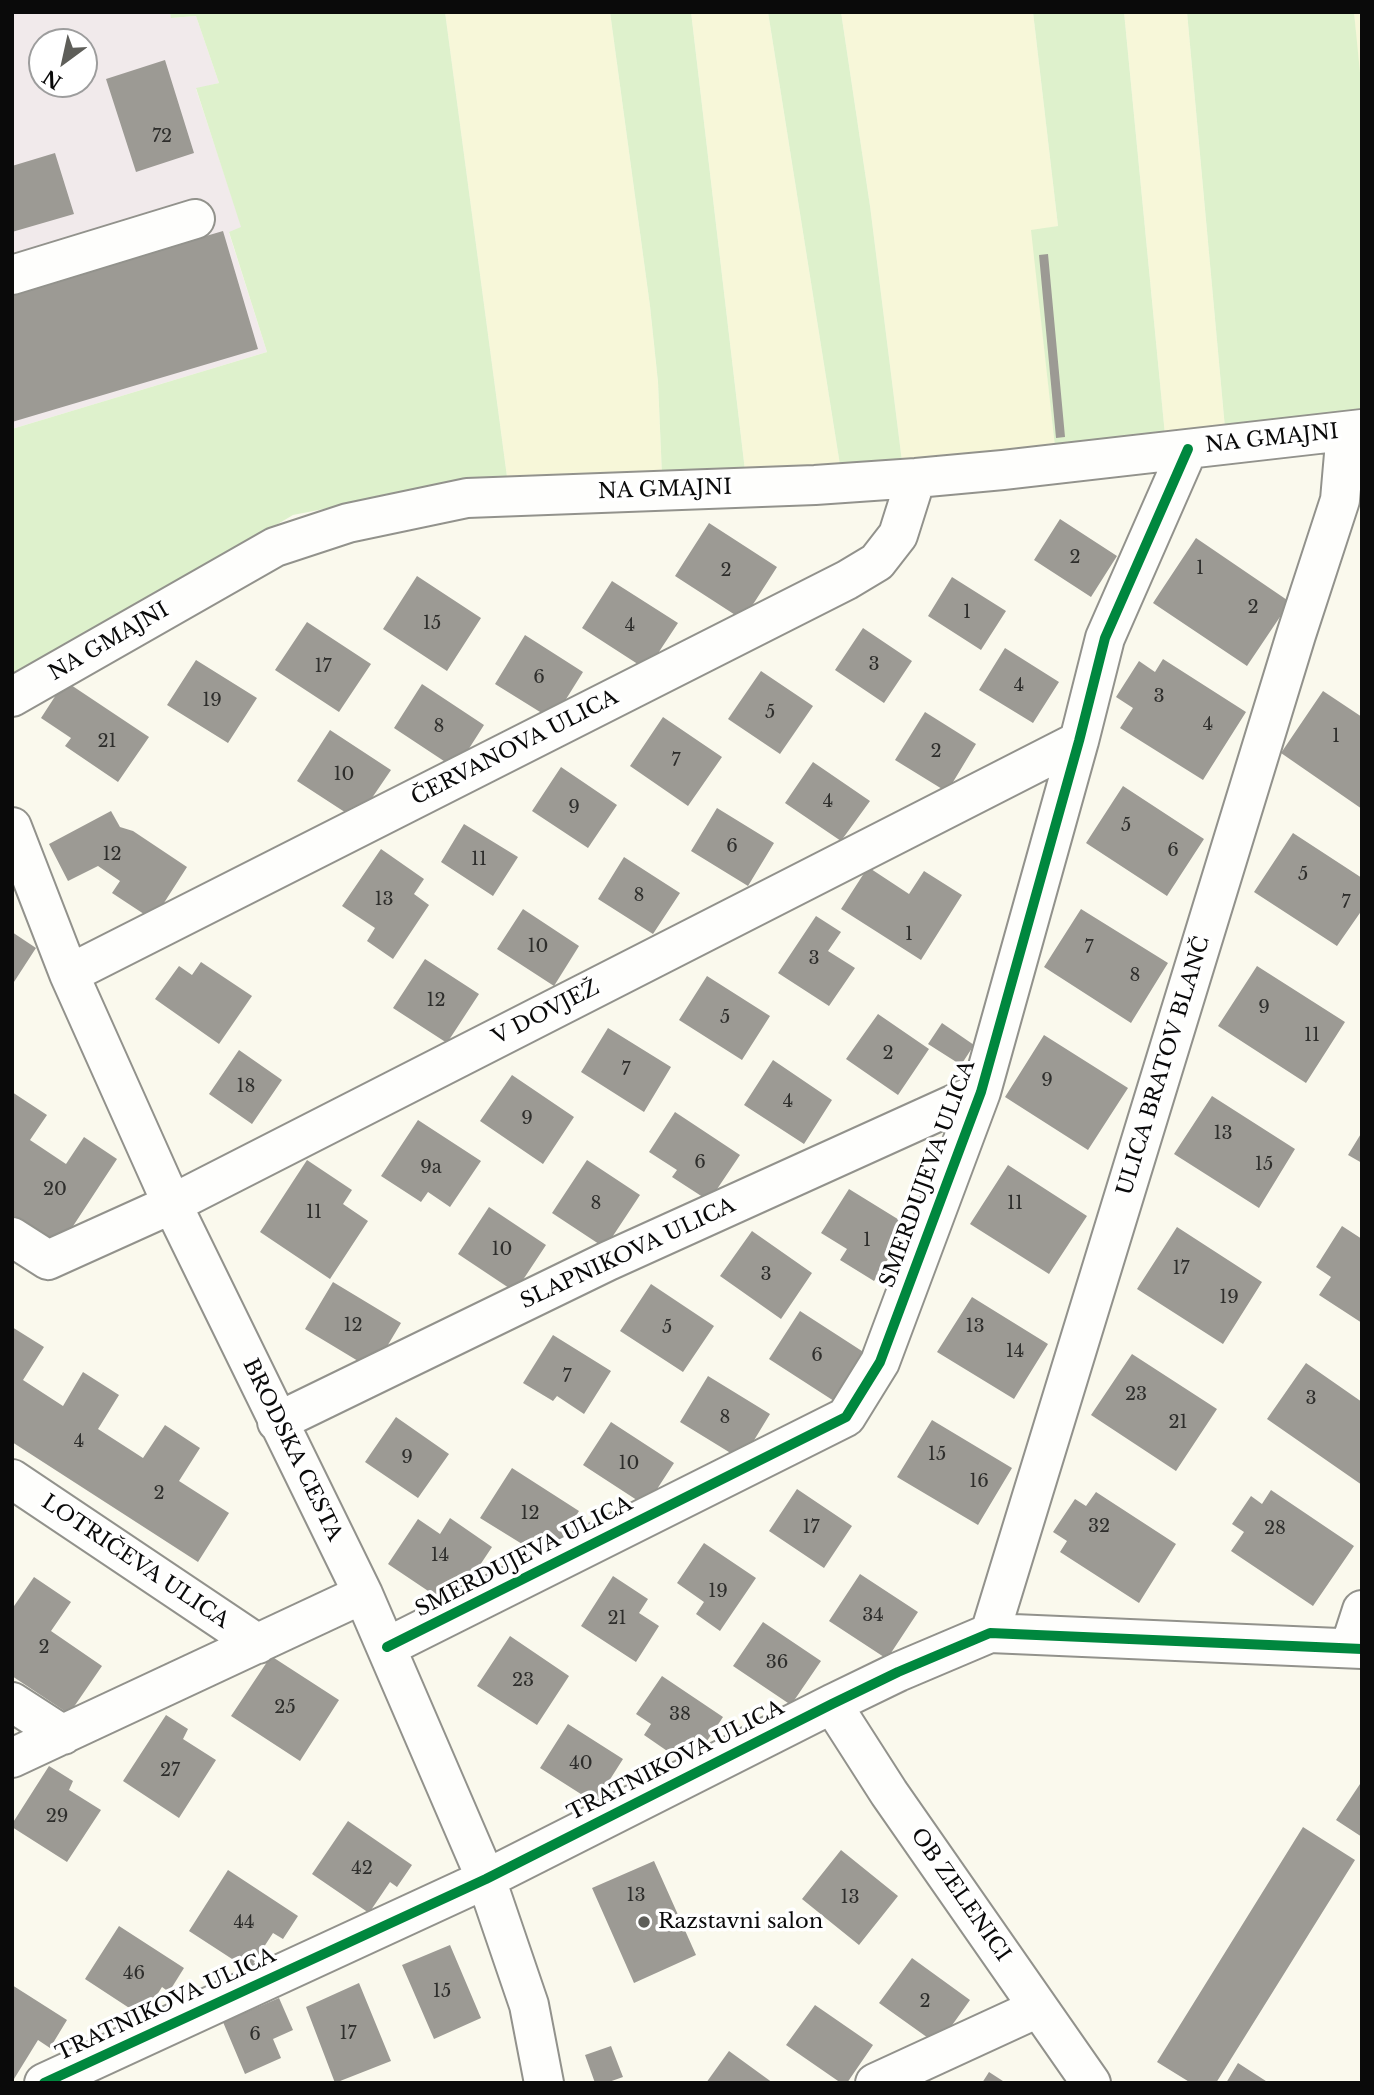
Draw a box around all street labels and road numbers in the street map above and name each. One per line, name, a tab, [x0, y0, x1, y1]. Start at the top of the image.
street label: NA GMAJNI	[1204, 419, 1340, 459]
street label: NA GMAJNI	[598, 475, 732, 505]
street label: NA GMAJNI	[45, 598, 173, 686]
street label: ČERVANOVA ULICA	[407, 685, 623, 811]
street label: ULICA BRATOV BLANČ	[1113, 933, 1215, 1199]
street label: V DOVJEŽ	[488, 975, 604, 1051]
street label: SMERDUJEVA ULICA	[875, 1057, 981, 1291]
street label: SLAPNIKOVA ULICA	[517, 1193, 739, 1315]
street label: BRODSKA CESTA	[237, 1355, 347, 1545]
street label: LOTRIČEVA ULICA	[36, 1490, 234, 1634]
street label: SMERDUJEVA ULICA	[411, 1491, 637, 1623]
street label: TRATNIKOVA ULICA	[564, 1695, 788, 1827]
street label: OB ZELENICI	[905, 1824, 1015, 1966]
street label: TRATNIKOVA ULICA	[52, 1943, 280, 2067]

